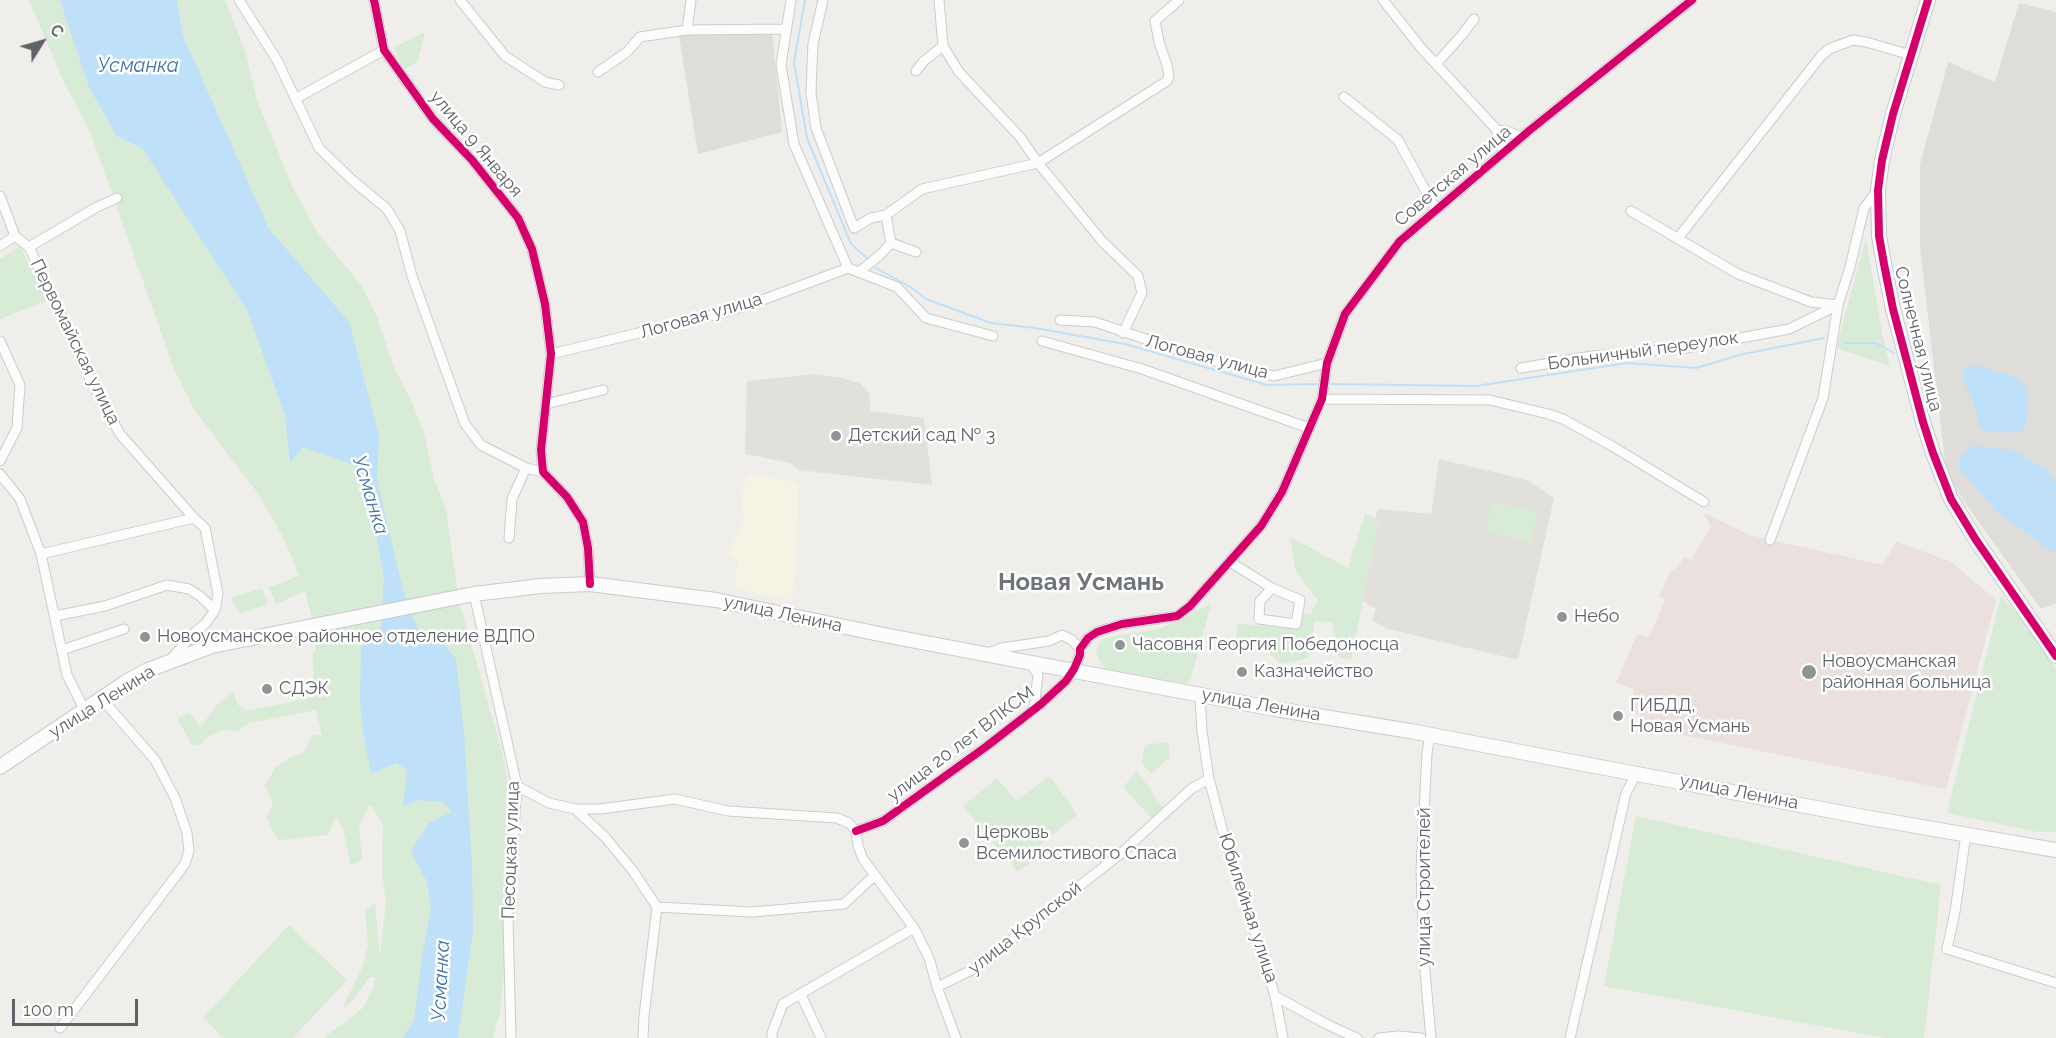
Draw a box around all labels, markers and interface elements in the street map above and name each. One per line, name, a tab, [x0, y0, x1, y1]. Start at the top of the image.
north arrow	[12, 12, 72, 72]
text: С	[46, 21, 68, 41]
water label: Усманка	[97, 54, 179, 78]
street label: улица 9 Января	[425, 86, 527, 202]
street label: Советская улица	[1390, 121, 1516, 231]
street label: Первомайская улица	[25, 256, 125, 428]
street label: Солнечная улица	[1890, 264, 1946, 414]
street label: Логовая улица	[637, 288, 765, 344]
street label: Больничный переулок	[1546, 327, 1740, 375]
street label: Логовая улица	[1143, 330, 1271, 384]
place label: Детский сад № 3	[848, 425, 995, 447]
marker: Детский сад № 3	[829, 429, 843, 443]
water label: Усманка	[347, 452, 393, 538]
district label: Новая Усмань	[998, 569, 1164, 597]
street label: улица Ленина	[722, 591, 844, 637]
place label: Небо	[1574, 606, 1619, 628]
marker: Небо	[1555, 610, 1569, 624]
place label: Новоусманское районное отделение ВДПО	[157, 626, 535, 648]
marker: Новоусманское районное отделение ВДПО	[138, 630, 152, 644]
place label: Часовня Георгия Победоносца	[1132, 634, 1399, 656]
marker: Часовня Георгия Победоносца	[1113, 638, 1127, 652]
place label: Новоусманская районная больница	[1822, 651, 1991, 694]
street label: улица Ленина	[45, 661, 159, 743]
place label: Казначейство	[1254, 661, 1373, 683]
marker: Новоусманская районная больница	[1800, 663, 1818, 681]
marker: Казначейство	[1235, 665, 1249, 679]
place label: СДЭК	[279, 678, 329, 700]
marker: СДЭК	[260, 682, 274, 696]
street label: улица 20 лет ВЛКСМ	[883, 682, 1039, 806]
street label: улица Ленина	[1200, 684, 1322, 726]
place label: ГИБДД, Новая Усмань	[1630, 695, 1750, 738]
marker: ГИБДД, Новая Усмань	[1611, 709, 1625, 723]
street label: улица Ленина	[1678, 770, 1800, 814]
street label: Песоцкая улица	[498, 781, 524, 919]
street label: улица Строителей	[1414, 807, 1436, 967]
place label: Церковь Всемилостивого Спаса	[976, 822, 1177, 864]
street label: Юбилейная улица	[1214, 831, 1282, 985]
marker: Церковь Всемилостивого Спаса	[957, 836, 971, 850]
street label: улица Крупской	[964, 877, 1086, 979]
water label: Усманка	[427, 940, 455, 1022]
scale bar	[15, 987, 141, 1025]
text: 100 m	[23, 999, 74, 1020]

